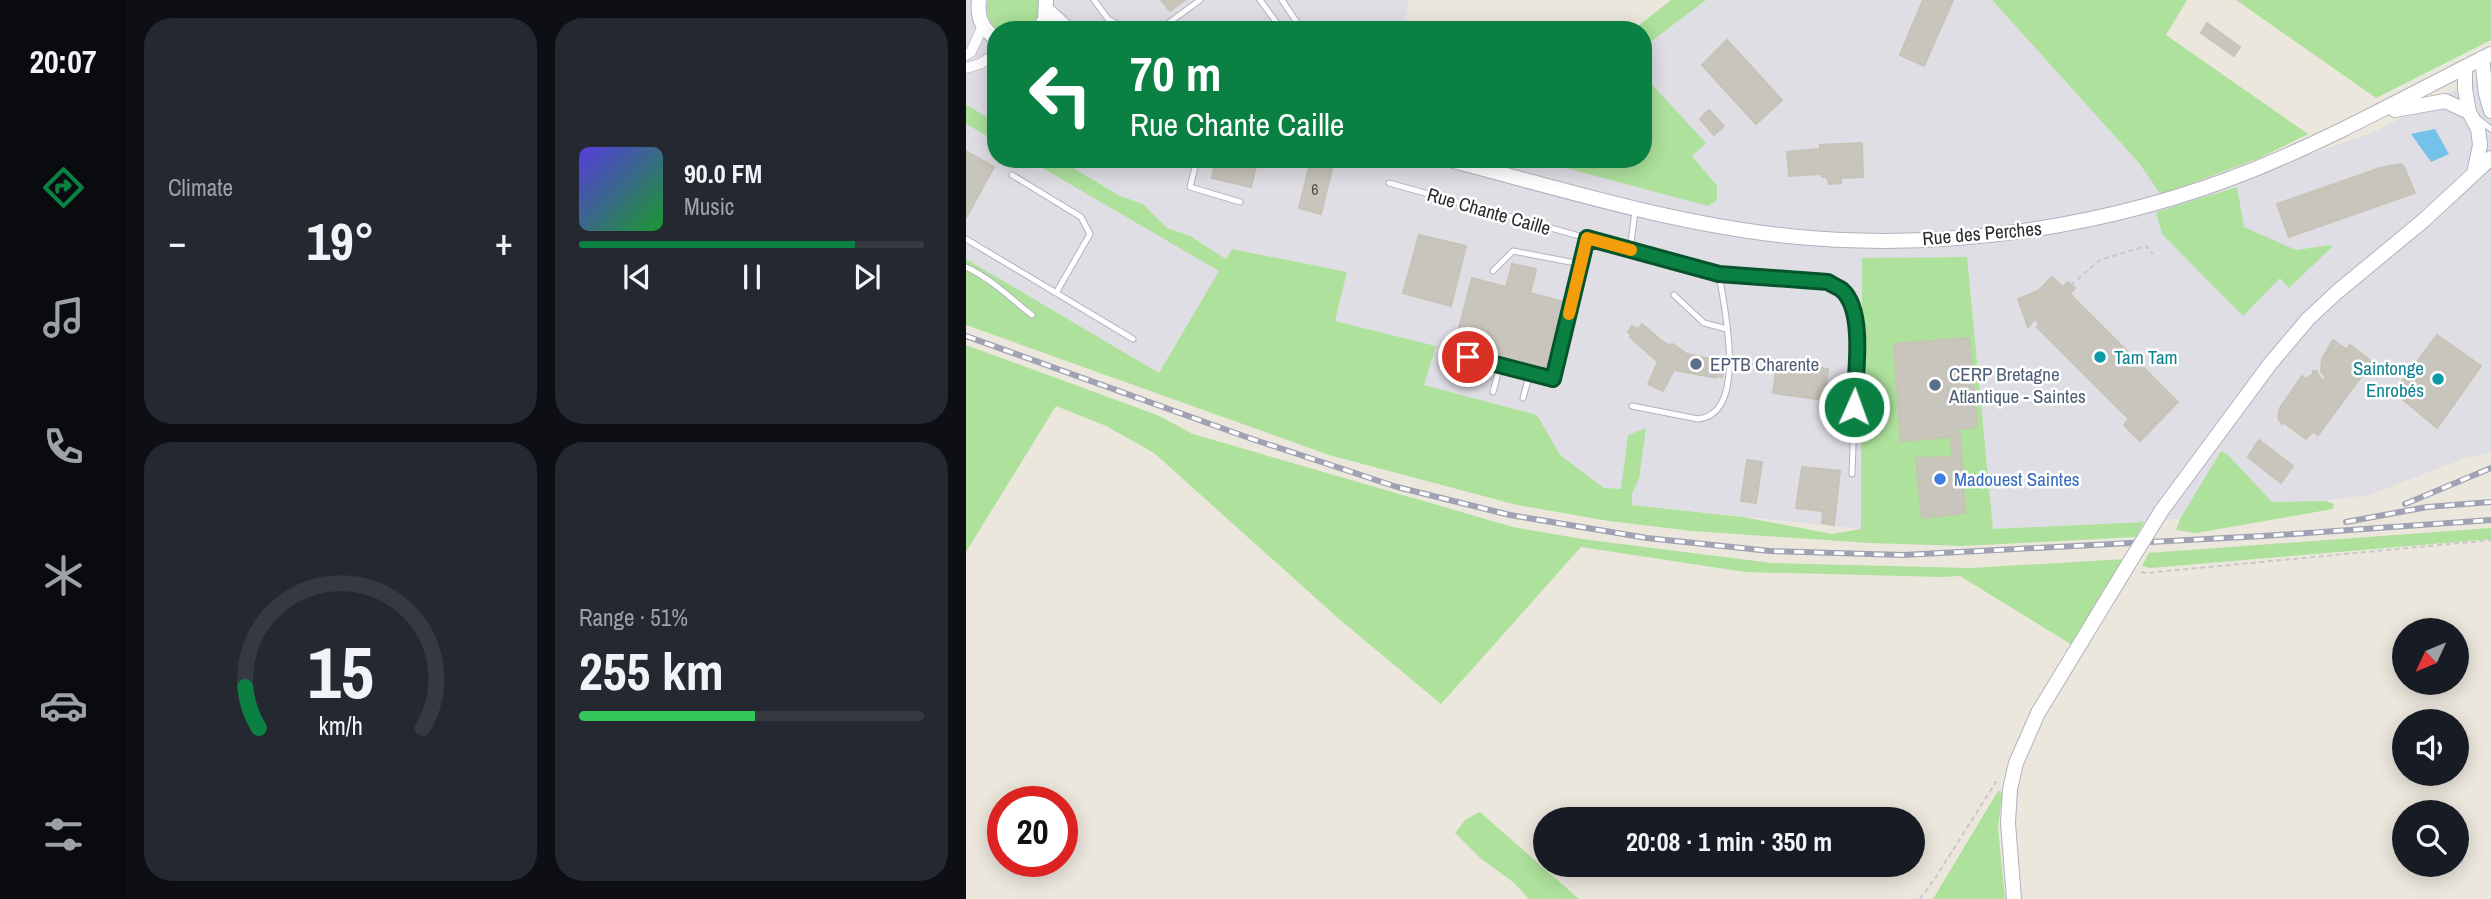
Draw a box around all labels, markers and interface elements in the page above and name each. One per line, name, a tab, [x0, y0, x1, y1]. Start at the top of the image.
text: 20:07	[29, 40, 97, 83]
text: 70 m	[1130, 40, 1222, 106]
icon: left	[1015, 49, 1106, 140]
text: Rue Chante Caille	[1130, 103, 1344, 146]
text: 90.0 FM	[684, 156, 762, 191]
icon: directions	[39, 163, 88, 212]
text: Climate	[168, 172, 233, 203]
house number: 6	[1311, 178, 1319, 200]
street label: Rue Chante Caille	[1424, 181, 1554, 241]
text: Music	[684, 191, 734, 222]
text: 19°	[306, 206, 375, 276]
street label: Rue des Perches	[1921, 215, 2043, 251]
text: −	[168, 216, 186, 267]
text: +	[495, 216, 513, 267]
icon: previous	[618, 258, 656, 296]
icon: pause	[733, 258, 771, 296]
icon: next	[848, 258, 886, 296]
icon: music	[39, 293, 88, 342]
pin	[1438, 327, 1498, 387]
icon: arrive	[1449, 338, 1487, 376]
place label: Tam Tam	[2114, 344, 2178, 370]
marker: Tam Tam	[2092, 349, 2108, 365]
place label: EPTB Charente	[1710, 351, 1819, 377]
place label: Saintonge Enrobés	[2353, 355, 2424, 403]
marker: EPTB Charente	[1688, 356, 1704, 372]
place label: CERP Bretagne Atlantique - Saintes	[1948, 361, 2086, 409]
position arrow	[1817, 370, 1891, 444]
marker: Saintonge Enrobés	[2430, 371, 2446, 387]
marker: CERP Bretagne Atlantique - Saintes	[1927, 377, 1943, 393]
icon: phone	[39, 422, 88, 471]
place label: Madouest Saintes	[1954, 466, 2080, 492]
marker: Madouest Saintes	[1932, 471, 1948, 487]
icon: climate	[39, 551, 88, 600]
text: Range · 51%	[579, 602, 688, 633]
north arrow	[2392, 618, 2469, 695]
map controls	[2392, 618, 2469, 877]
text: 15	[307, 623, 374, 721]
text: 255 km	[579, 636, 724, 706]
icon: car	[39, 681, 88, 730]
text: km/h	[318, 708, 363, 742]
button: sound	[2392, 709, 2469, 786]
speed limit sign: 20	[987, 786, 1078, 877]
button: search	[2392, 800, 2469, 877]
icon: filters	[39, 810, 88, 859]
text: 20:08 · 1 min · 350 m	[1626, 824, 1832, 859]

